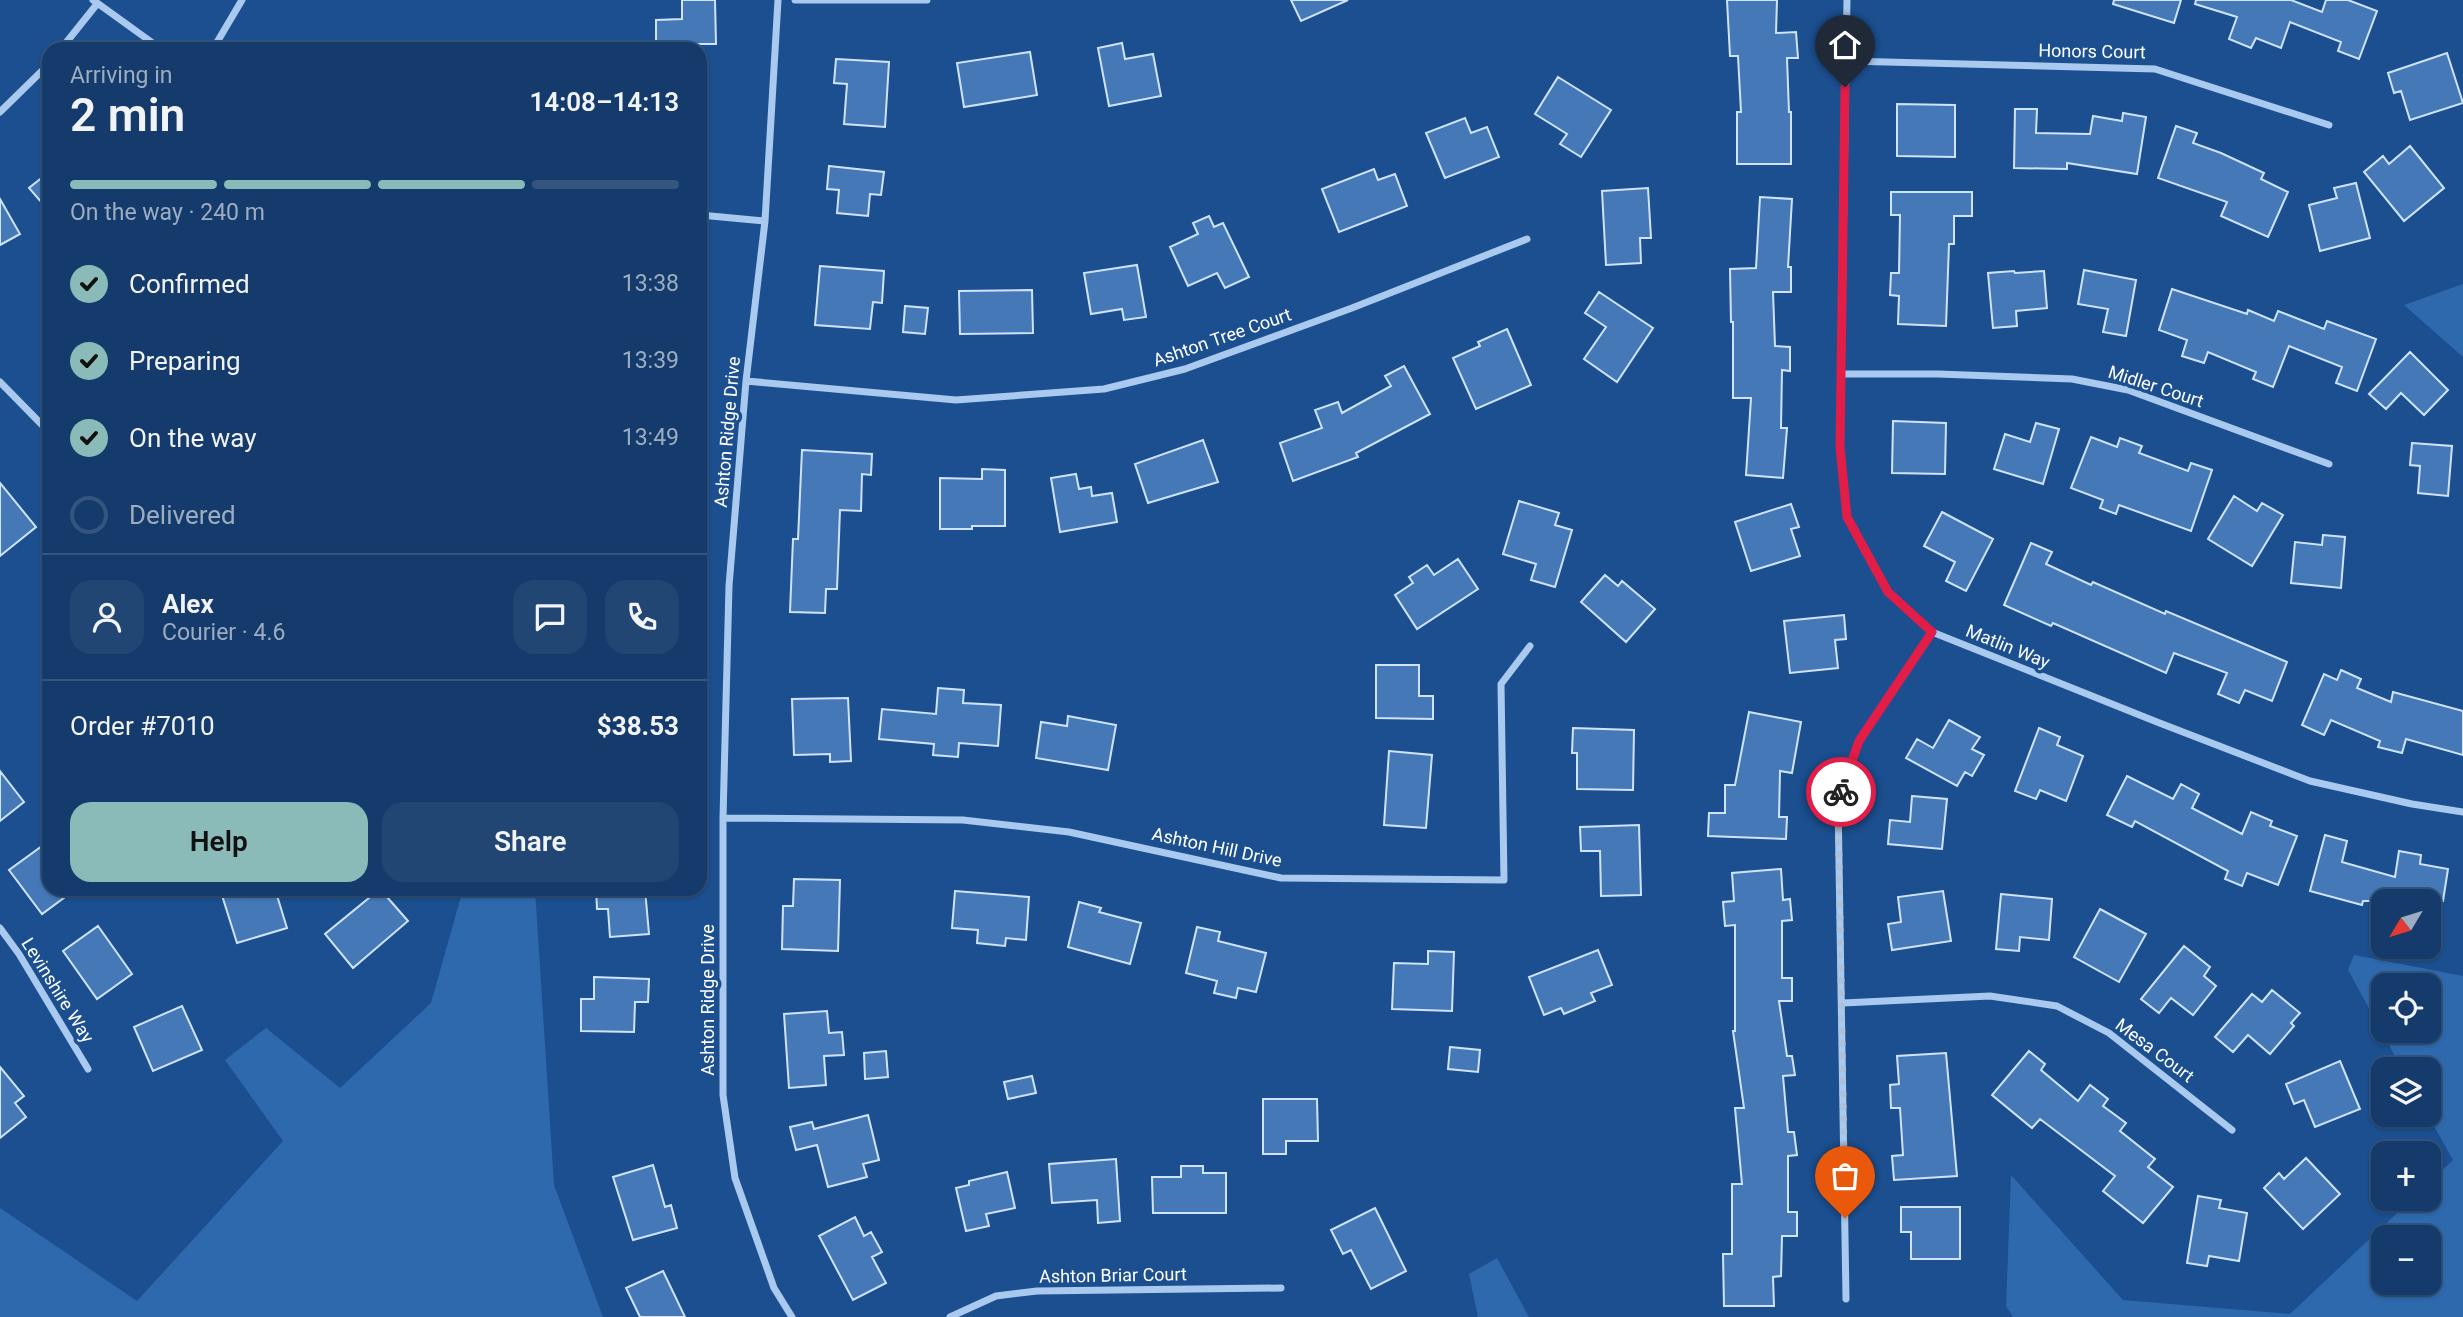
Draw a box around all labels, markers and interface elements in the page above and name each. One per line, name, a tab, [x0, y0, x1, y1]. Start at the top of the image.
pin	[1815, 15, 1875, 87]
icon: home	[1826, 26, 1864, 64]
street label: Honors Court	[2038, 40, 2146, 62]
text: Arriving in	[70, 62, 173, 89]
text: 14:08–14:13	[529, 87, 679, 117]
text: 2 min	[70, 88, 185, 142]
text: On the way · 240 m	[70, 199, 265, 226]
icon: check	[70, 265, 108, 303]
text: Confirmed	[129, 269, 250, 299]
text: 13:38	[622, 270, 679, 297]
street label: Ashton Tree Court	[1150, 303, 1294, 371]
icon: check	[70, 342, 108, 380]
text: Preparing	[129, 346, 241, 376]
text: 13:39	[622, 347, 679, 374]
street label: Ashton Ridge Drive	[710, 356, 744, 508]
street label: Midler Court	[2106, 361, 2206, 411]
icon: check	[70, 419, 108, 457]
text: On the way	[129, 423, 257, 453]
text: 13:49	[622, 424, 679, 451]
text: Delivered	[129, 500, 236, 530]
button: person	[70, 580, 144, 654]
button: chat	[513, 580, 587, 654]
button: phone	[605, 580, 679, 654]
text: Alex	[162, 589, 214, 619]
text: Courier · 4.6	[162, 619, 285, 646]
street label: Matlin Way	[1963, 620, 2053, 672]
text: Order #7010	[70, 711, 215, 741]
text: $38.53	[597, 711, 679, 741]
courier	[1806, 757, 1876, 827]
icon: bike	[1822, 773, 1860, 811]
button: Help	[70, 802, 368, 882]
button: Share	[382, 802, 679, 882]
street label: Ashton Hill Drive	[1150, 823, 1284, 871]
north arrow	[2371, 889, 2441, 959]
map controls	[2371, 889, 2441, 1295]
street label: Ashton Ridge Drive	[697, 924, 718, 1076]
street label: Levinshire Way	[17, 934, 99, 1047]
button: locate	[2371, 973, 2441, 1043]
street label: Mesa Court	[2111, 1014, 2199, 1086]
button: layers	[2371, 1057, 2441, 1127]
button: +	[2371, 1141, 2441, 1211]
pin	[1815, 1146, 1875, 1218]
icon: bag	[1826, 1157, 1864, 1195]
button: −	[2371, 1225, 2441, 1295]
street label: Ashton Briar Court	[1039, 1263, 1187, 1287]

